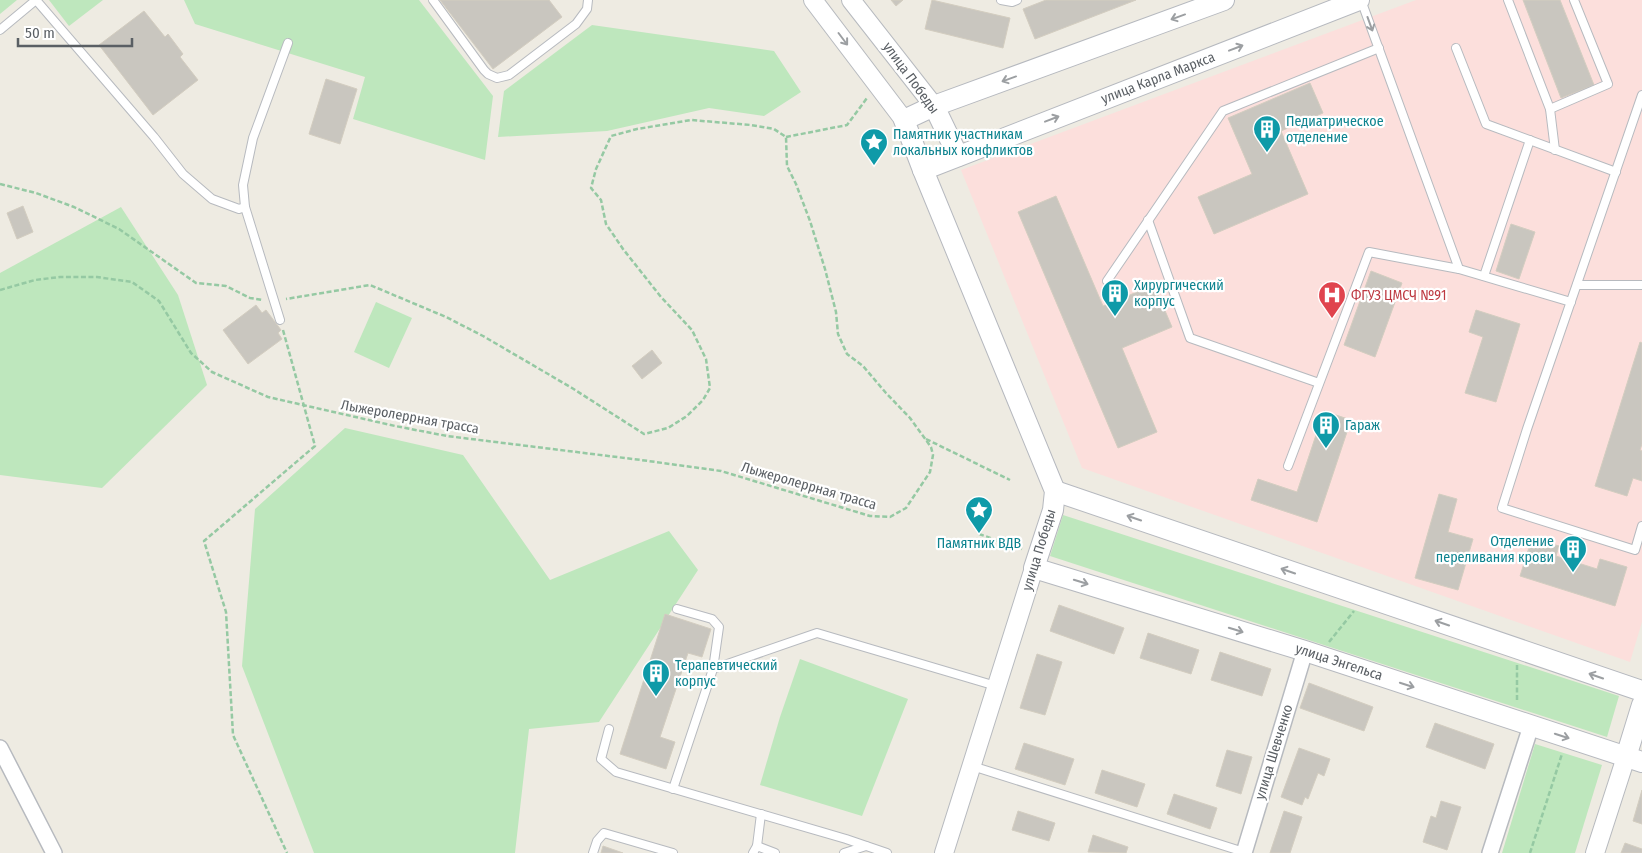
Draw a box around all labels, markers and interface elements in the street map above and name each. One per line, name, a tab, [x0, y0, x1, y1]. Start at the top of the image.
one-way arrow	[1171, 13, 1186, 22]
scale bar	[18, 15, 131, 47]
one-way arrow	[1366, 16, 1375, 31]
text: 50 m	[25, 24, 55, 42]
one-way arrow	[837, 32, 848, 45]
street label: улица Победы	[879, 39, 943, 117]
one-way arrow	[1229, 42, 1244, 51]
street label: улица Карла Маркса	[1099, 48, 1217, 108]
one-way arrow	[1002, 75, 1017, 84]
place label: Педиатрическое отделение	[1286, 113, 1384, 146]
one-way arrow	[1044, 114, 1059, 123]
building icon: Педиатрическое отделение	[1252, 114, 1282, 153]
place label: Памятник участникам локальных конфликтов	[893, 126, 1033, 159]
place icon: Памятник участникам локальных конфликтов	[859, 127, 889, 166]
place label: Хирургический корпус	[1134, 277, 1224, 310]
building icon: Хирургический корпус	[1100, 278, 1130, 317]
hospital icon: ФГУЗ ЦМСЧ №91	[1317, 280, 1347, 319]
place label: ФГУЗ ЦМСЧ №91	[1351, 287, 1446, 304]
street label: Лыжеролеррная трасса	[340, 396, 480, 438]
building icon: Гараж	[1311, 410, 1341, 449]
place label: Гараж	[1345, 417, 1380, 434]
street label: Лыжеролеррная трасса	[739, 459, 879, 513]
place icon: Памятник ВДВ	[964, 495, 994, 534]
street label: улица Победы	[1019, 507, 1059, 593]
one-way arrow	[1127, 513, 1143, 522]
place label: Отделение переливания крови	[1436, 533, 1554, 566]
building icon: Отделение переливания крови	[1558, 534, 1588, 573]
place label: Памятник ВДВ	[937, 535, 1022, 552]
one-way arrow	[1281, 565, 1297, 575]
one-way arrow	[1072, 578, 1088, 588]
one-way arrow	[1435, 618, 1450, 627]
one-way arrow	[1228, 625, 1244, 635]
street label: улица Энгельса	[1293, 640, 1385, 684]
place label: Терапевтический корпус	[675, 657, 778, 690]
building icon: Терапевтический корпус	[641, 658, 671, 697]
one-way arrow	[1588, 670, 1604, 680]
one-way arrow	[1399, 681, 1415, 690]
street label: улица Шевченко	[1251, 702, 1297, 802]
one-way arrow	[1553, 732, 1569, 741]

